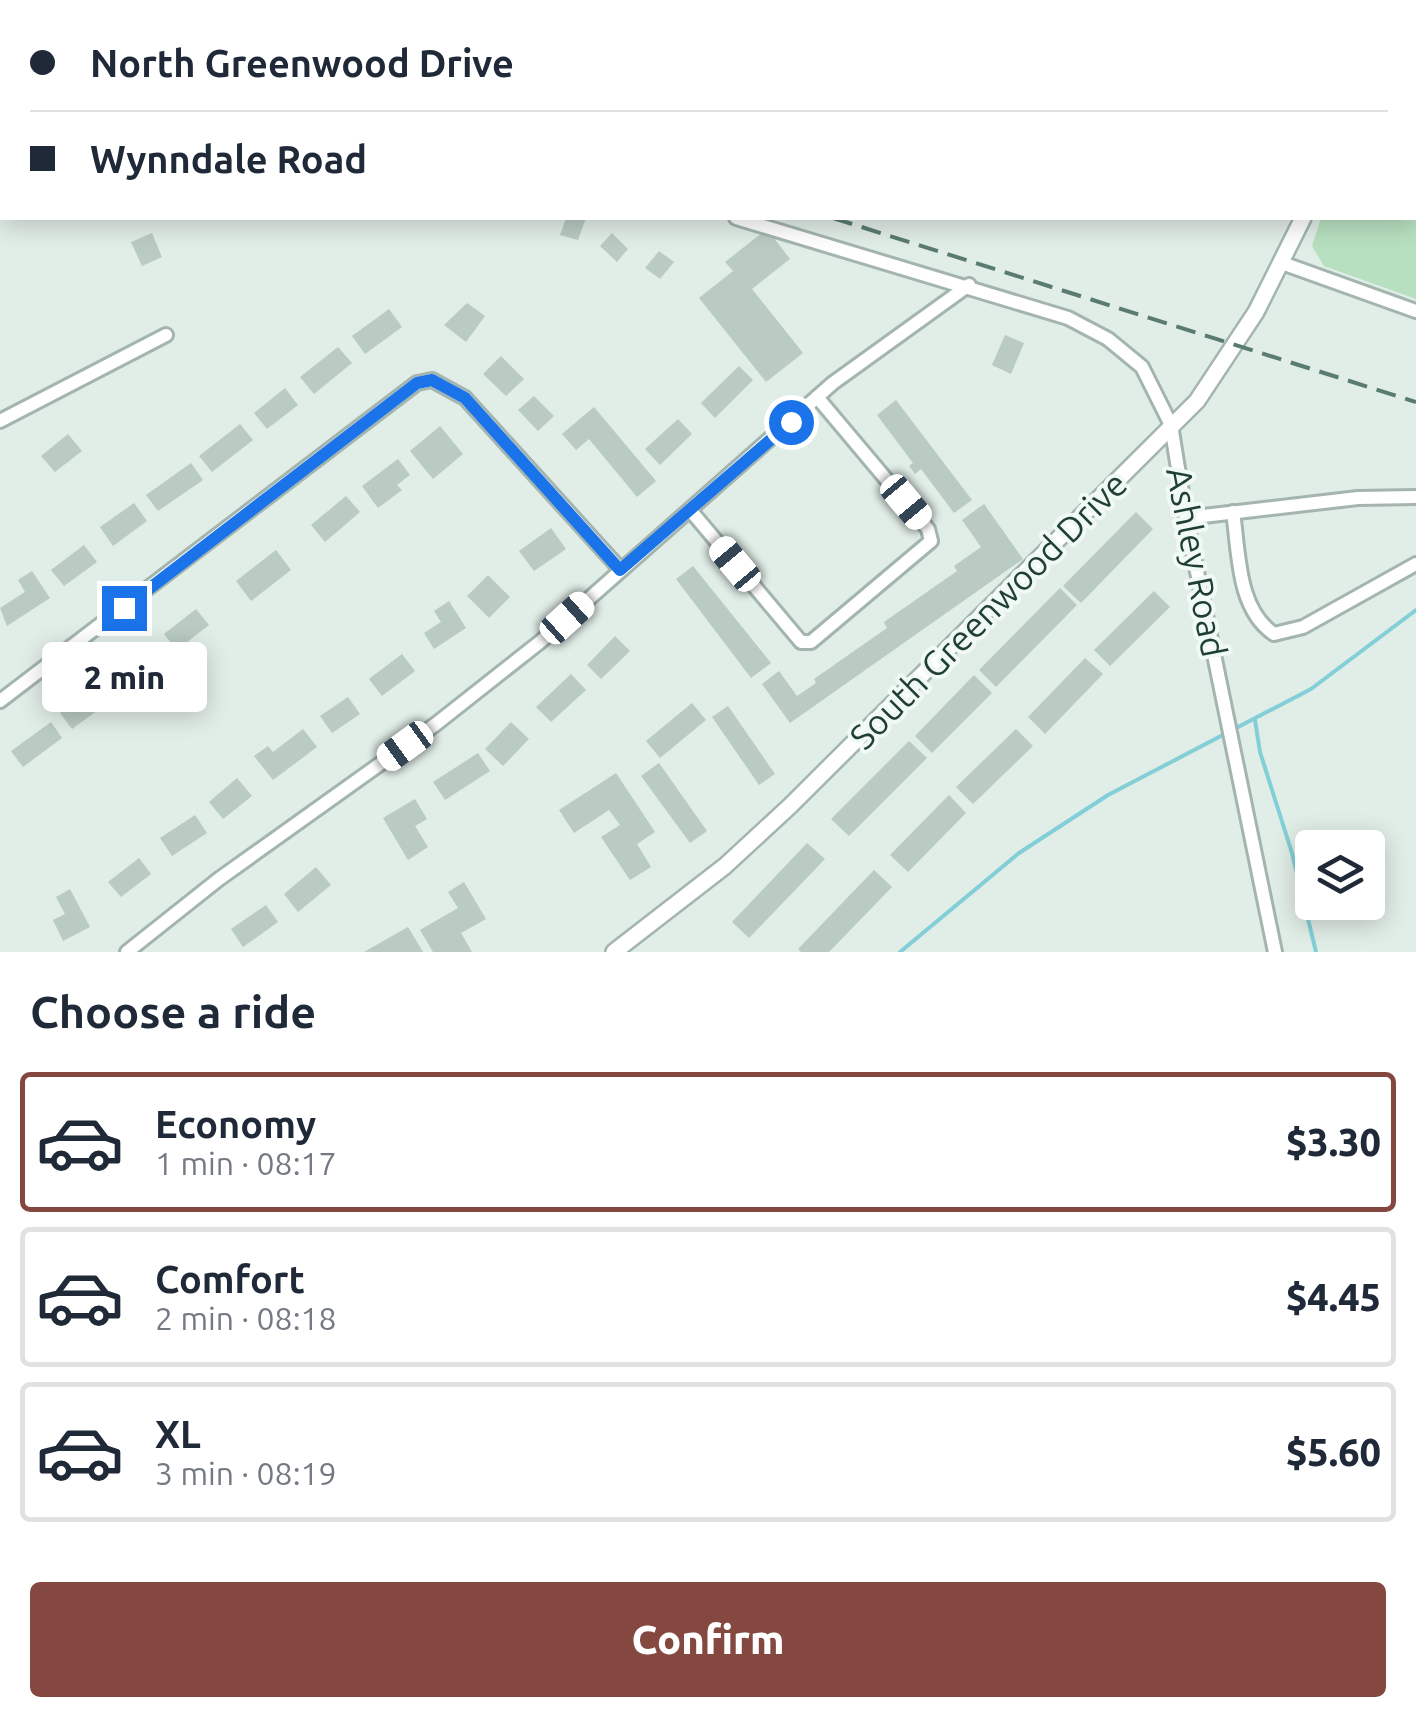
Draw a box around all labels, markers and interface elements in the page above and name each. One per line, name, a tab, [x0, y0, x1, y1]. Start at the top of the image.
text: North Greenwood Drive	[90, 42, 514, 84]
text: Wynndale Road	[90, 138, 367, 180]
route start	[769, 400, 814, 445]
street label: South Greenwood Drive	[841, 463, 1135, 757]
street label: Ashley Road	[1159, 464, 1235, 660]
car	[875, 469, 937, 535]
car	[704, 531, 766, 597]
route end	[102, 586, 147, 631]
car	[535, 587, 599, 649]
callout: 2 min	[42, 643, 206, 713]
text: 2 min	[84, 659, 165, 695]
car	[372, 716, 438, 776]
map controls	[1295, 830, 1385, 920]
button: layers	[1295, 830, 1385, 920]
text: Choose a ride	[30, 986, 316, 1037]
icon: car	[35, 1097, 125, 1187]
text: Economy	[155, 1103, 316, 1145]
text: $3.30	[1286, 1121, 1381, 1163]
text: 1 min · 08:17	[155, 1145, 337, 1181]
icon: car	[35, 1252, 125, 1342]
text: Comfort	[155, 1258, 305, 1300]
text: $4.45	[1286, 1276, 1381, 1318]
text: 2 min · 08:18	[155, 1300, 337, 1336]
icon: car	[35, 1407, 125, 1497]
text: XL	[155, 1413, 201, 1455]
text: $5.60	[1286, 1431, 1381, 1473]
text: 3 min · 08:19	[155, 1455, 337, 1491]
button: Confirm	[30, 1582, 1386, 1697]

